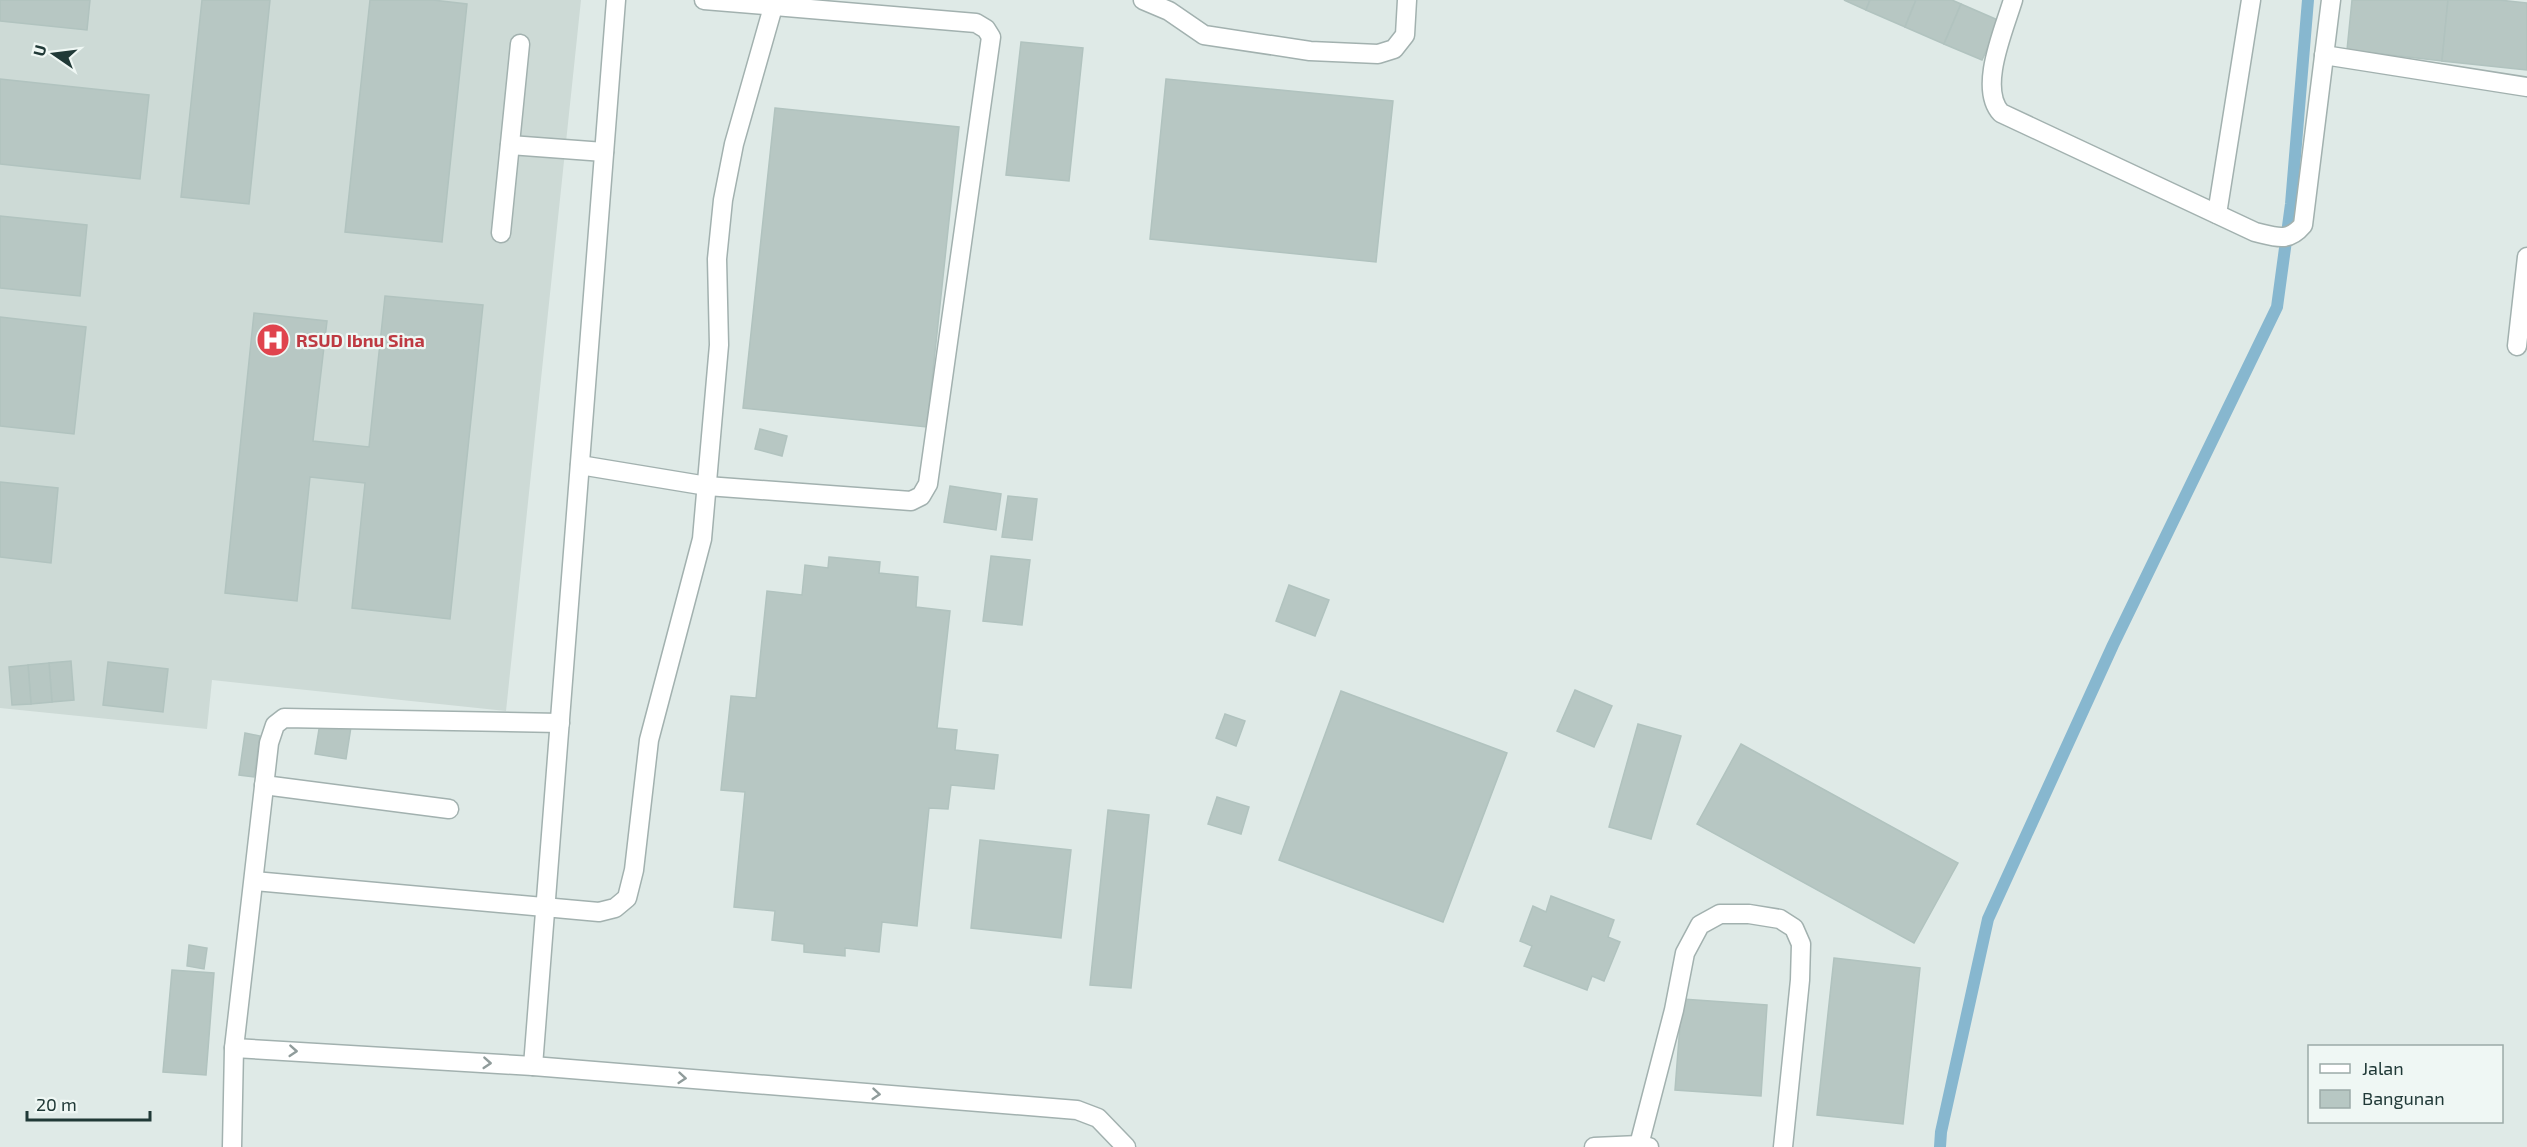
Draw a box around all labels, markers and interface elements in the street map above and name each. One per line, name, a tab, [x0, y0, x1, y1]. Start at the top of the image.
north arrow	[24, 24, 84, 84]
text: U	[28, 43, 50, 58]
hospital icon: RSUD Ibnu Sina	[255, 322, 291, 358]
place label: RSUD Ibnu Sina	[296, 329, 425, 351]
one-way arrow	[288, 1045, 297, 1058]
legend	[2308, 1045, 2503, 1123]
one-way arrow	[483, 1057, 492, 1070]
text: Jalan	[2362, 1057, 2404, 1079]
one-way arrow	[677, 1071, 686, 1084]
scale bar	[27, 1084, 150, 1122]
one-way arrow	[872, 1087, 881, 1100]
text: Bangunan	[2362, 1087, 2445, 1109]
text: 20 m	[36, 1093, 77, 1115]

